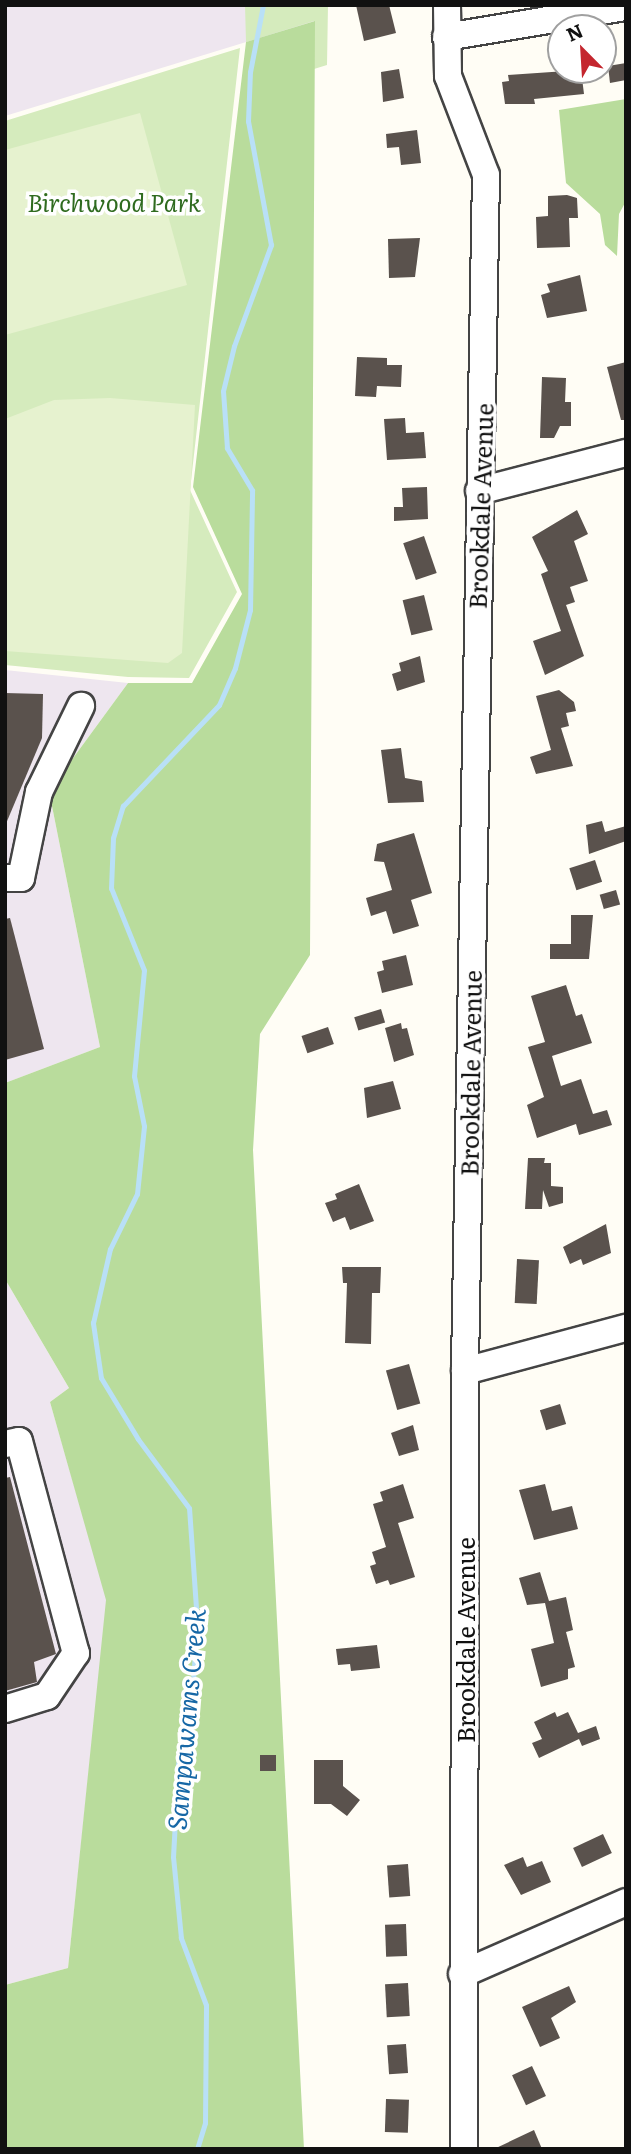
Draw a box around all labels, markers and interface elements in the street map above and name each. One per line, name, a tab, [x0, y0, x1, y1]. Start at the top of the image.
north arrow	[547, 14, 617, 84]
text: N	[561, 16, 587, 48]
park label: Birchwood Park	[27, 188, 201, 216]
street label: Brookdale Avenue	[462, 403, 498, 609]
street label: Brookdale Avenue	[454, 970, 486, 1176]
street label: Brookdale Avenue	[451, 1537, 479, 1743]
water label: Sampawams Creek	[160, 1607, 210, 1831]

